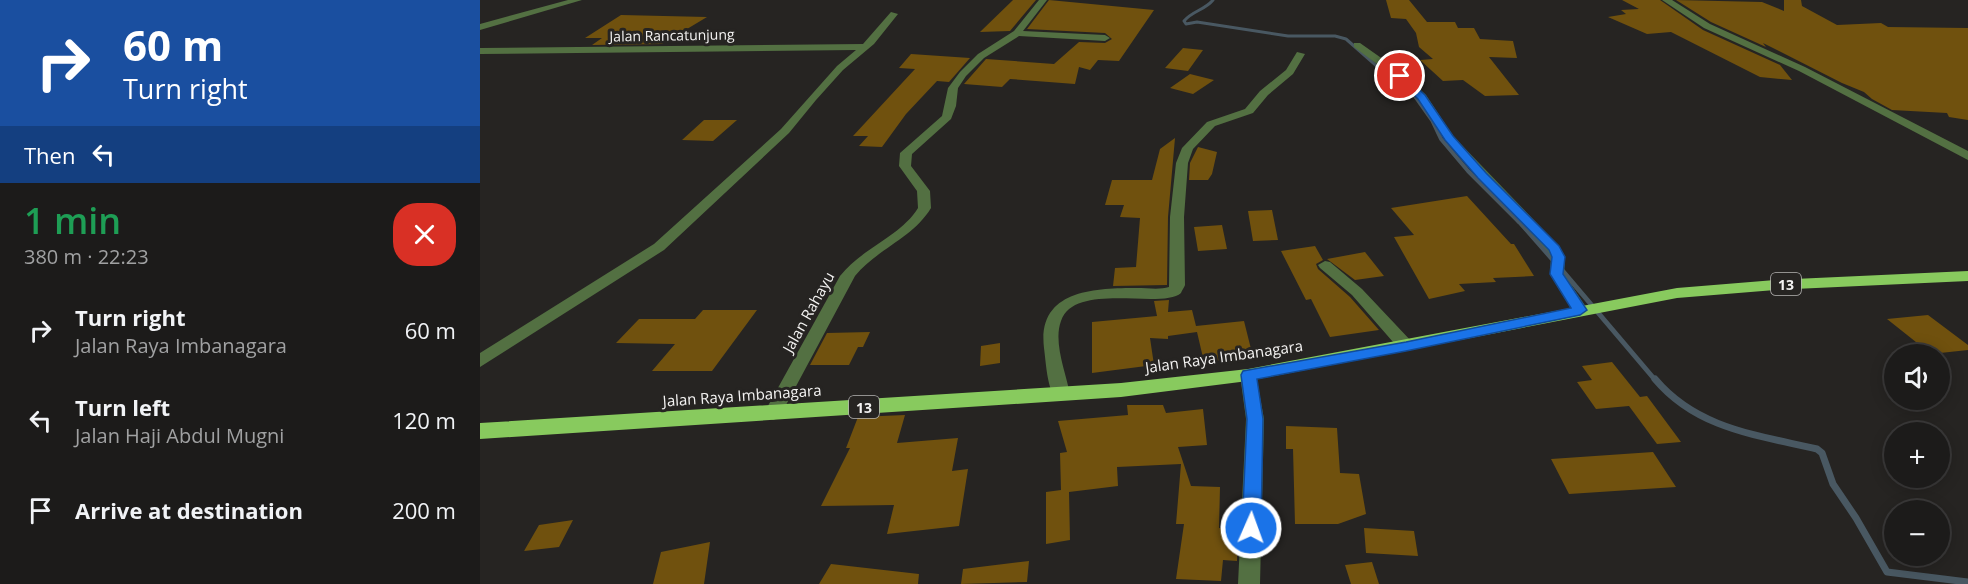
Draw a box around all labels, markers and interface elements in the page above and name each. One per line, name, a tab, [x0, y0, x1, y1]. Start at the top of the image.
text: 60 m	[123, 16, 223, 73]
icon: right	[24, 24, 102, 102]
street label: Jalan Rancatunjung	[607, 24, 735, 46]
pin	[1374, 50, 1425, 101]
icon: arrive	[1383, 59, 1416, 92]
text: Turn right	[123, 70, 248, 107]
icon: left	[87, 138, 120, 171]
text: Then	[24, 140, 75, 170]
text: 1 min	[24, 196, 121, 245]
button: close	[393, 203, 456, 266]
text: 380 m · 22:23	[24, 243, 149, 270]
street label: Jalan Rahayu	[777, 268, 838, 358]
road number: 13	[1771, 273, 1801, 295]
text: Turn right	[75, 302, 186, 332]
icon: right	[24, 314, 57, 347]
text: 60 m	[405, 315, 456, 345]
text: Jalan Raya Imbanagara	[75, 332, 287, 359]
street label: Jalan Raya Imbanagara	[1142, 335, 1304, 377]
map controls	[1884, 344, 1950, 566]
button: sound	[1884, 344, 1950, 410]
street label: Jalan Raya Imbanagara	[660, 379, 822, 411]
text: Turn left	[75, 392, 170, 422]
road number: 13	[849, 396, 879, 418]
icon: left	[24, 404, 57, 437]
text: 120 m	[392, 405, 456, 435]
text: Jalan Haji Abdul Mugni	[75, 422, 284, 449]
button: +	[1884, 422, 1950, 488]
icon: arrive	[24, 494, 57, 527]
text: Arrive at destination	[75, 495, 303, 525]
text: 200 m	[392, 495, 456, 525]
position arrow	[1219, 496, 1283, 560]
button: −	[1884, 500, 1950, 566]

